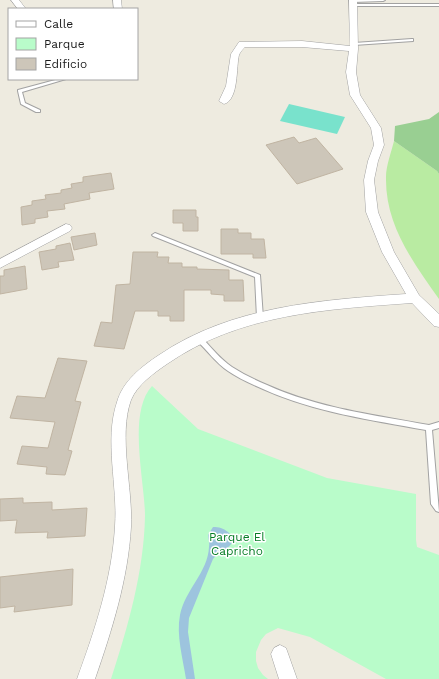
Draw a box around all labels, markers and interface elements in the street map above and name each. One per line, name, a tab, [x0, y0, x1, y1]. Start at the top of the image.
legend	[8, 8, 138, 80]
text: Calle	[44, 17, 73, 31]
text: Parque	[44, 37, 85, 51]
text: Edificio	[44, 57, 87, 71]
park label: Parque El Capricho	[209, 530, 265, 558]

